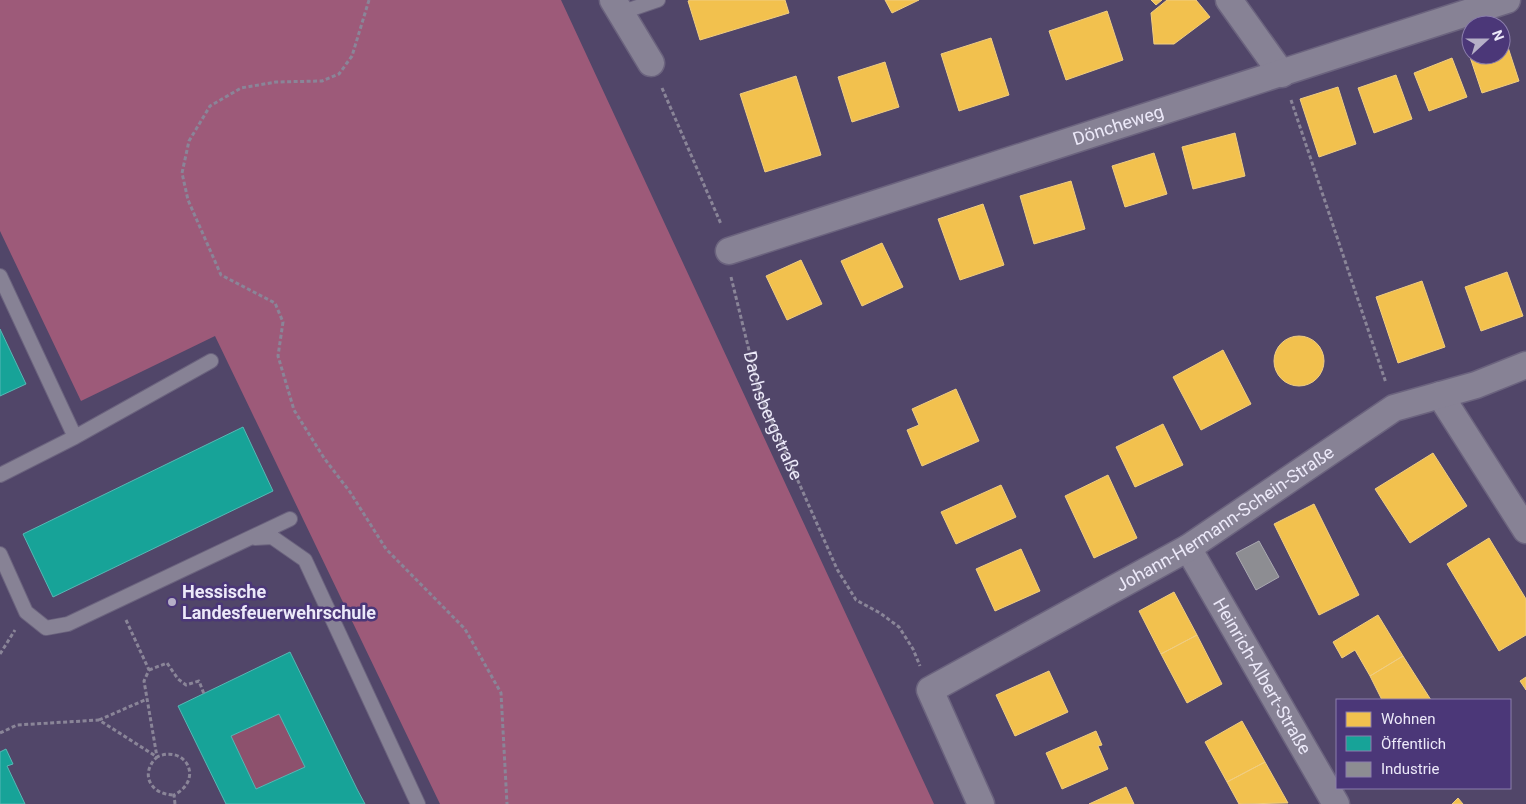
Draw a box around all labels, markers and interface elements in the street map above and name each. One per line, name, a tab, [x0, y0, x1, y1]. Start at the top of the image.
north arrow	[1461, 15, 1511, 65]
text: N	[1489, 28, 1507, 43]
street label: Döncheweg	[1070, 101, 1166, 149]
street label: Dachsbergstraße	[740, 349, 807, 483]
street label: Johann-Hermann-Schein-Straße	[1112, 441, 1338, 596]
place label: Hessische Landesfeuerwehrschule	[182, 581, 376, 623]
street label: Heinrich-Albert-Straße	[1209, 594, 1316, 758]
marker: Hessische Landesfeuerwehrschule	[166, 596, 178, 608]
legend	[1336, 699, 1511, 789]
text: Wohnen	[1381, 710, 1435, 728]
text: Öffentlich	[1381, 735, 1446, 753]
text: Industrie	[1381, 760, 1439, 778]

